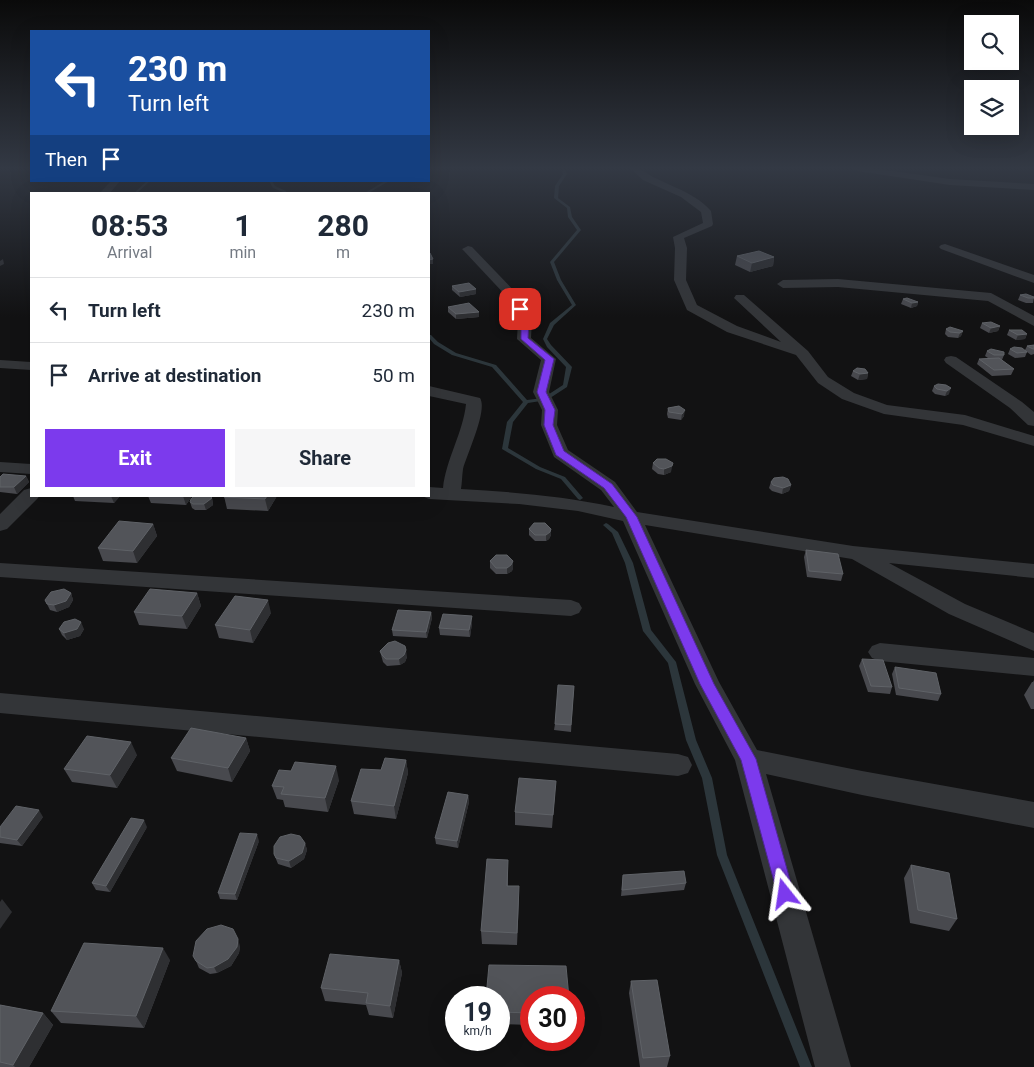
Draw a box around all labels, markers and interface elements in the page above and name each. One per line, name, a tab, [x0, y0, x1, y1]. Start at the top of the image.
map controls	[964, 15, 1019, 135]
button: search	[964, 15, 1019, 70]
text: 230 m	[128, 49, 227, 90]
icon: left	[45, 50, 110, 115]
button: layers	[964, 80, 1019, 135]
text: Turn left	[128, 91, 209, 116]
icon: arrive	[97, 145, 125, 173]
text: Then	[45, 148, 87, 171]
text: 08:53	[91, 208, 168, 243]
text: 1	[234, 208, 251, 243]
text: 280	[317, 208, 369, 243]
text: Arrival	[107, 243, 152, 262]
text: min	[229, 243, 256, 262]
text: m	[336, 243, 350, 262]
pin	[499, 288, 541, 330]
icon: arrive	[506, 295, 534, 323]
icon: left	[45, 296, 73, 324]
text: Turn left	[88, 299, 161, 322]
text: 230 m	[362, 299, 415, 322]
icon: arrive	[45, 361, 73, 389]
text: Arrive at destination	[88, 364, 261, 387]
text: 50 m	[372, 364, 415, 387]
button: Exit	[45, 429, 225, 487]
button: Share	[235, 429, 415, 487]
position arrow	[758, 867, 810, 919]
speed limit sign: 30	[520, 986, 585, 1051]
text: 19	[463, 998, 492, 1027]
text: km/h	[463, 1024, 492, 1038]

